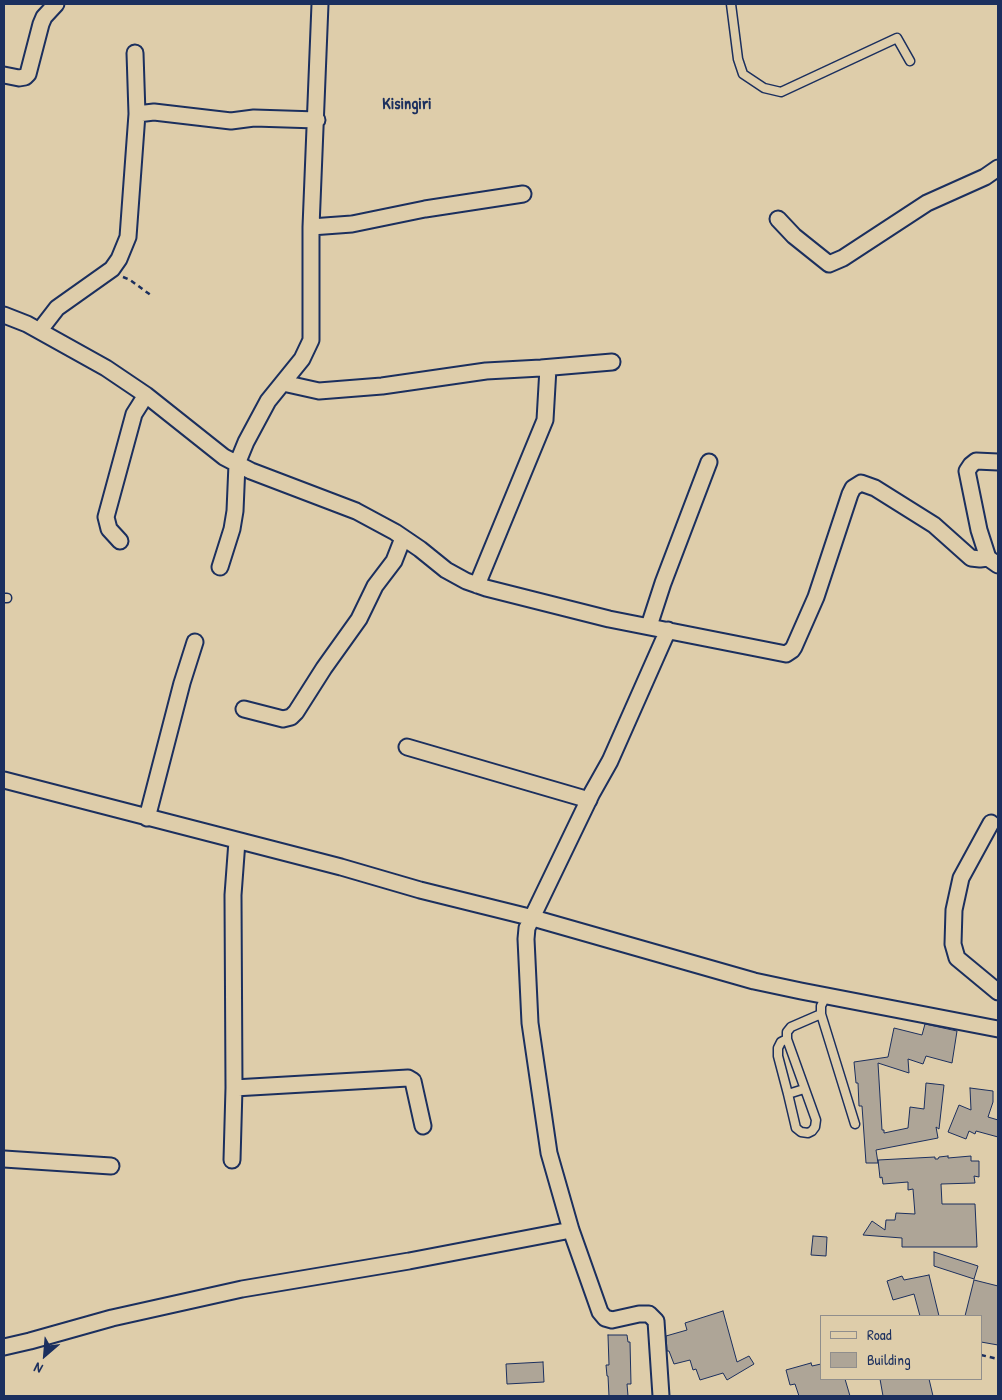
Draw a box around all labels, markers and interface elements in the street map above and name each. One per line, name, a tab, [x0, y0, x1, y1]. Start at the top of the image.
district label: Kisingiri	[382, 95, 432, 115]
legend	[820, 1315, 982, 1380]
text: Road	[867, 1324, 892, 1345]
north arrow	[20, 1330, 70, 1380]
text: Building	[867, 1349, 911, 1370]
text: N	[30, 1359, 46, 1379]

